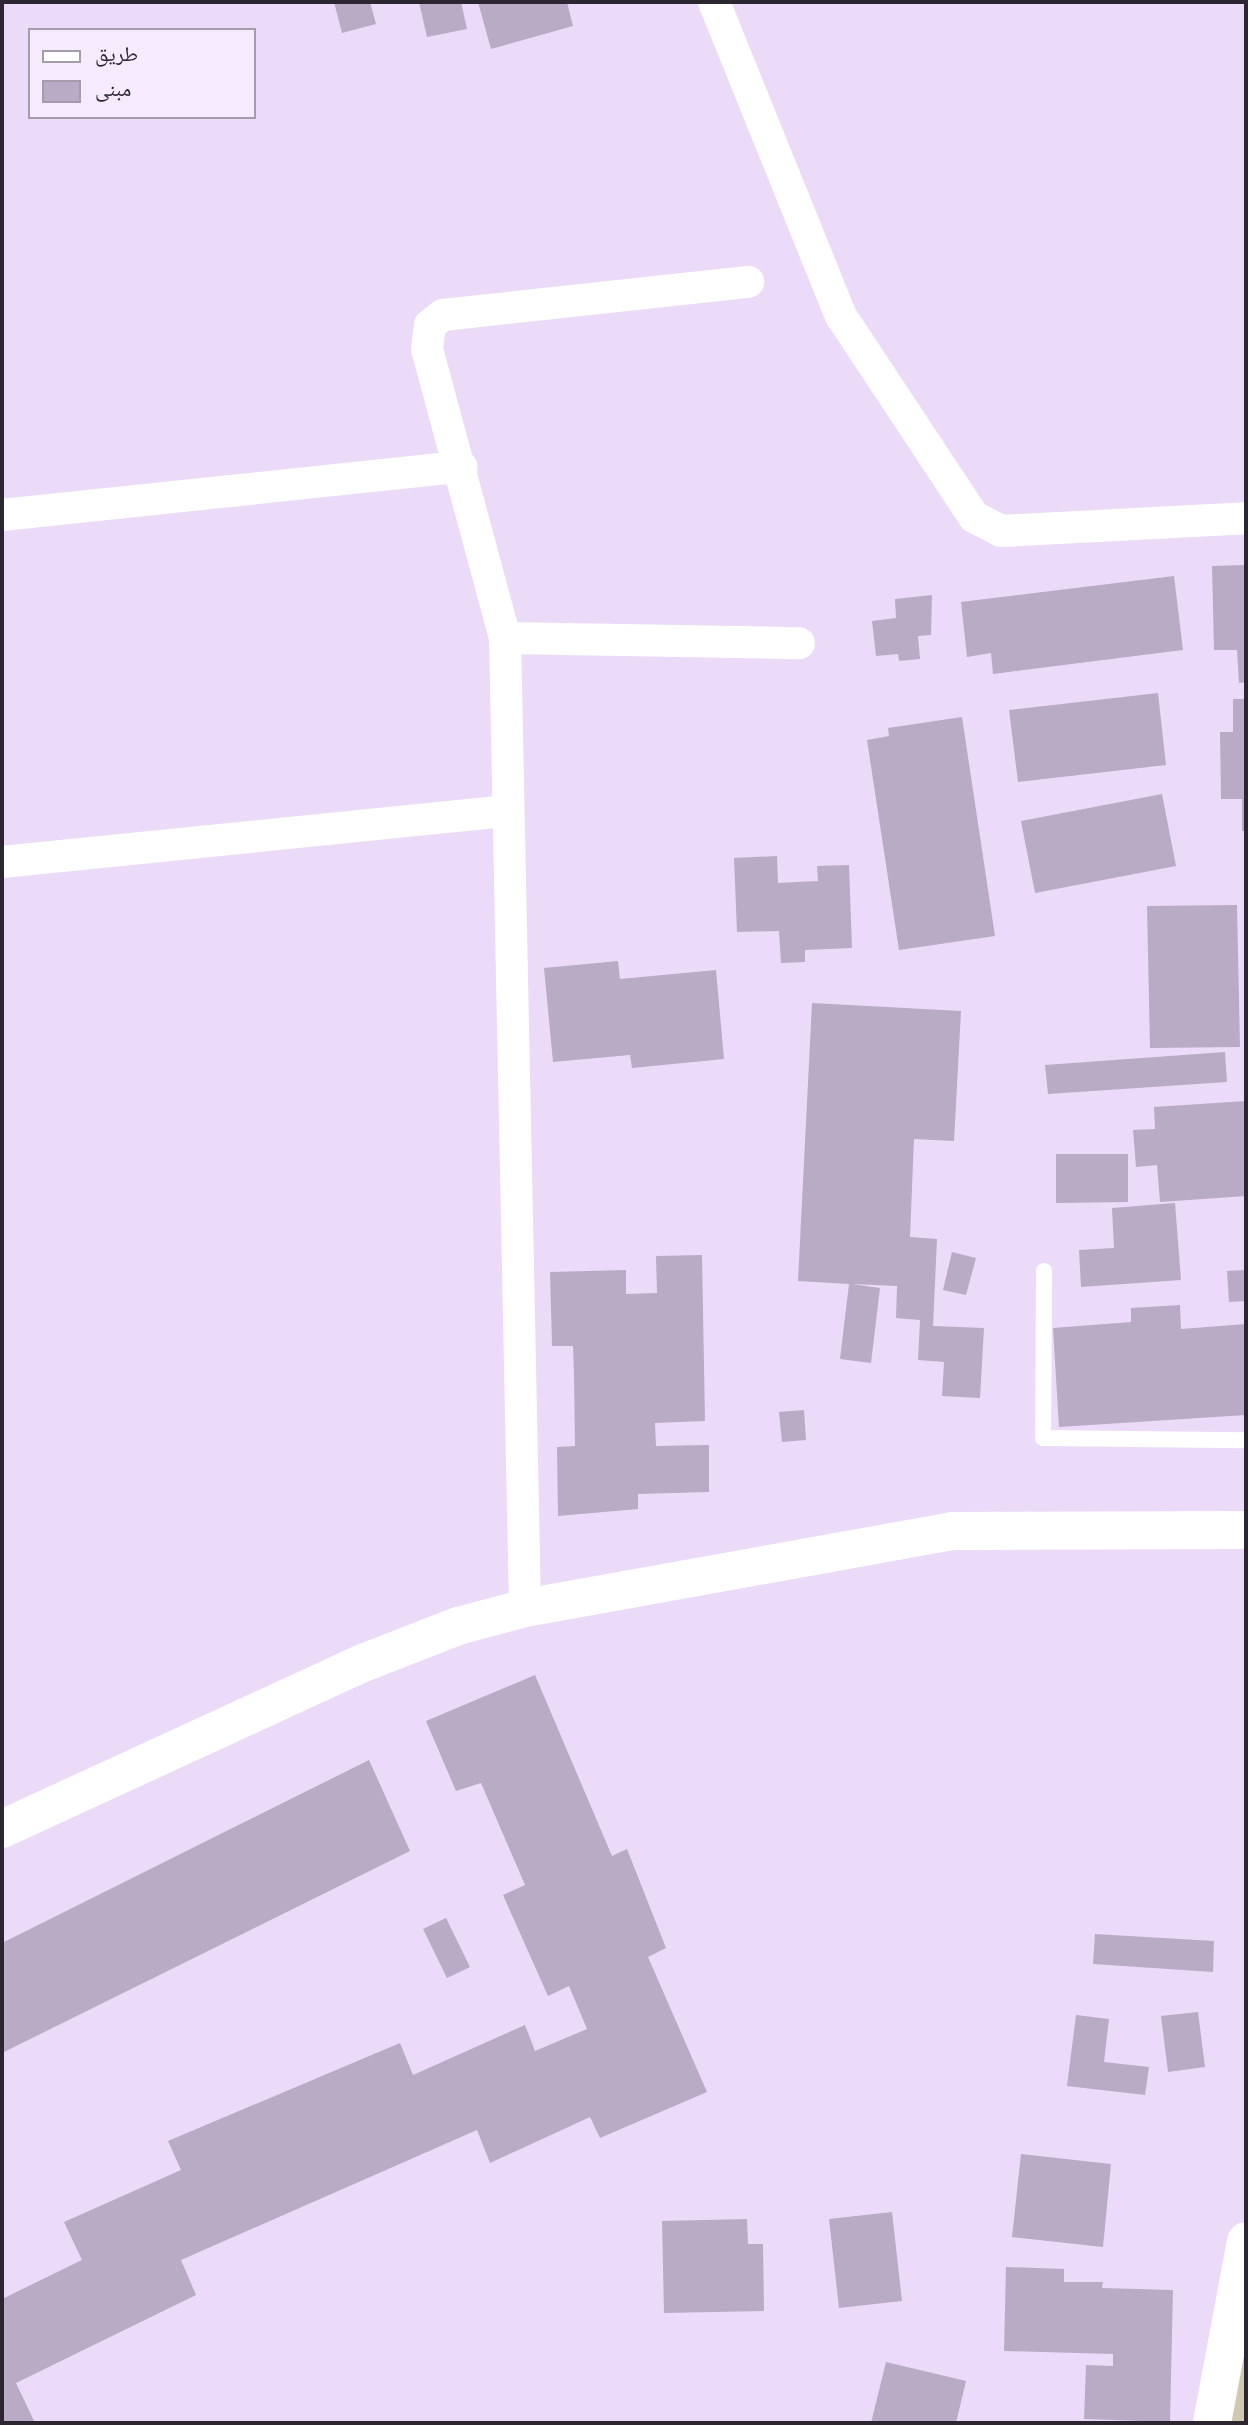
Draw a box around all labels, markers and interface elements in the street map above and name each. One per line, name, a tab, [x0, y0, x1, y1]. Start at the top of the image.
legend	[28, 28, 256, 119]
text: طريق	[95, 39, 138, 74]
text: مبنى	[95, 74, 131, 109]

